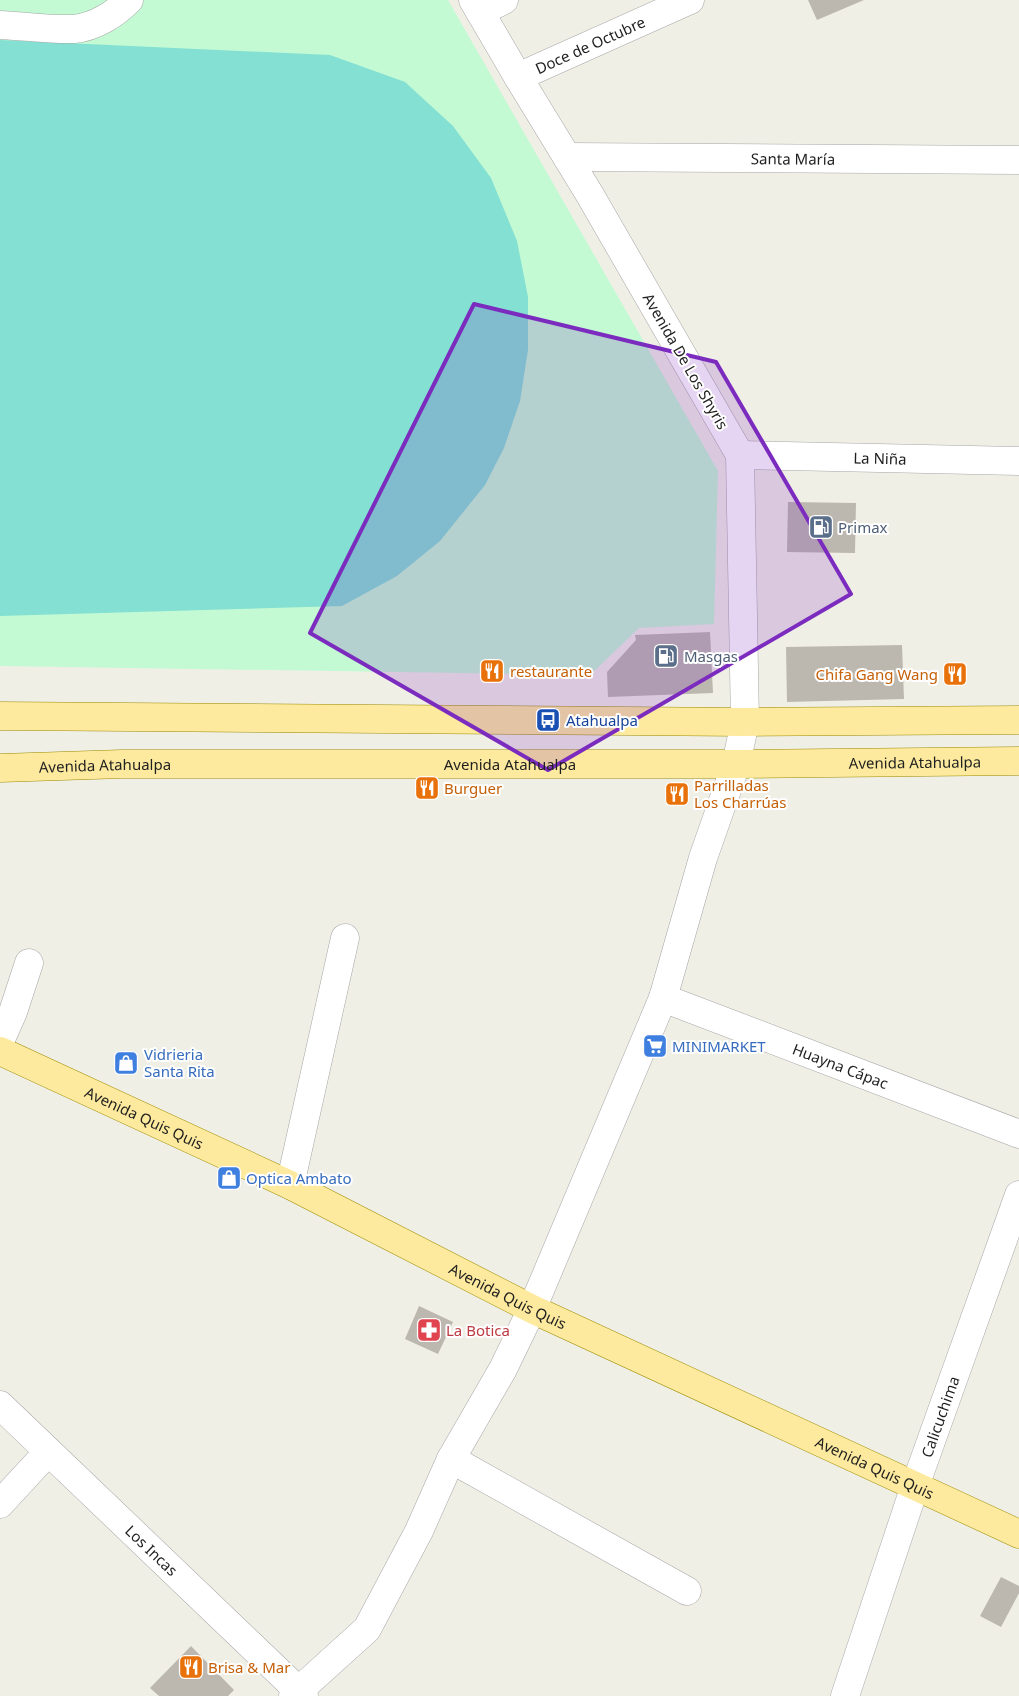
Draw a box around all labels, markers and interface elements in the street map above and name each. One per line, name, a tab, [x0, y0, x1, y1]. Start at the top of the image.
street label: Doce de Octubre	[532, 11, 648, 78]
street label: Santa María	[751, 148, 835, 169]
street label: Avenida De Los Shyris	[639, 289, 733, 433]
street label: La Niña	[853, 447, 907, 469]
fuel station icon: Primax	[808, 514, 834, 540]
place label: Primax	[838, 517, 888, 537]
fuel station icon: Masgas	[653, 643, 679, 669]
place label: Masgas	[684, 646, 738, 666]
restaurant icon: restaurante	[479, 658, 505, 684]
place label: restaurante	[510, 661, 592, 681]
restaurant icon: Chifa Gang Wang	[942, 661, 968, 687]
place label: Chifa Gang Wang	[816, 664, 938, 684]
bus stop icon: Atahualpa	[535, 707, 561, 733]
place label: Atahualpa	[566, 710, 638, 730]
street label: Avenida Atahualpa	[849, 751, 981, 773]
street label: Avenida Atahualpa	[38, 754, 171, 777]
street label: Avenida Atahualpa	[444, 754, 576, 774]
restaurant icon: Burguer	[414, 775, 440, 801]
place label: Parrilladas Los Charrúas	[694, 775, 786, 812]
place label: Burguer	[444, 778, 502, 798]
restaurant icon: Parrilladas Los Charrúas	[664, 781, 690, 807]
supermarket icon: MINIMARKET	[642, 1033, 668, 1059]
place label: MINIMARKET	[672, 1036, 766, 1056]
street label: Huayna Cápac	[790, 1038, 891, 1093]
place label: Vidrieria Santa Rita	[144, 1044, 215, 1081]
shop icon: Vidrieria Santa Rita	[113, 1050, 139, 1076]
street label: Avenida Quis Quis	[82, 1082, 207, 1154]
shop icon: Optica Ambato	[216, 1165, 242, 1191]
place label: Optica Ambato	[246, 1168, 351, 1188]
street label: Avenida Quis Quis	[446, 1258, 570, 1334]
pharmacy icon: La Botica	[416, 1317, 442, 1343]
place label: La Botica	[446, 1320, 510, 1340]
street label: Calicuchima	[916, 1373, 963, 1460]
street label: Avenida Quis Quis	[812, 1431, 937, 1503]
street label: Los Incas	[121, 1520, 182, 1580]
restaurant icon: Brisa & Mar	[178, 1654, 204, 1680]
place label: Brisa & Mar	[208, 1657, 290, 1677]

